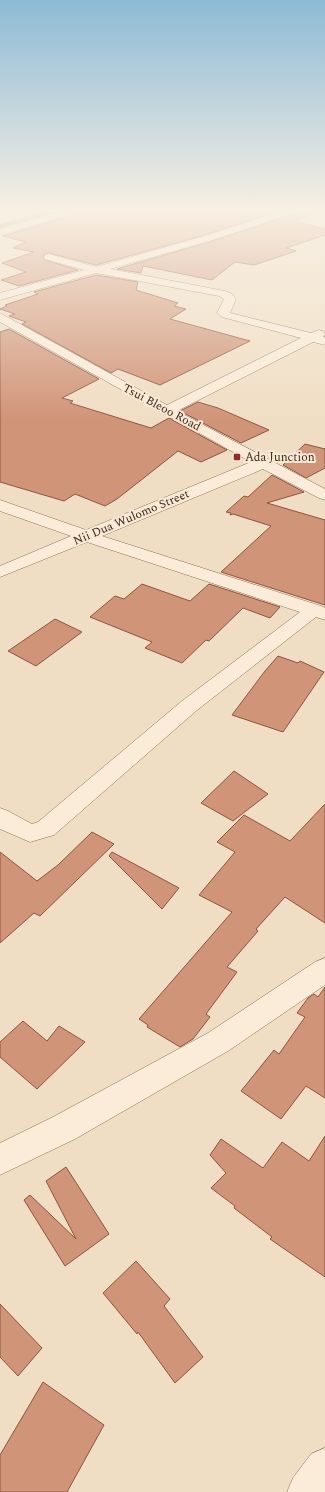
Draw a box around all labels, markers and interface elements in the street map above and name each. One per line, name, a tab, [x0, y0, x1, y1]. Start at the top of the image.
street label: Tsui Bleoo Road	[119, 379, 205, 436]
place label: Ada Junction	[245, 448, 315, 467]
marker: Ada Junction	[232, 452, 242, 462]
street label: Nii Dua Wulomo Street	[70, 484, 192, 551]

